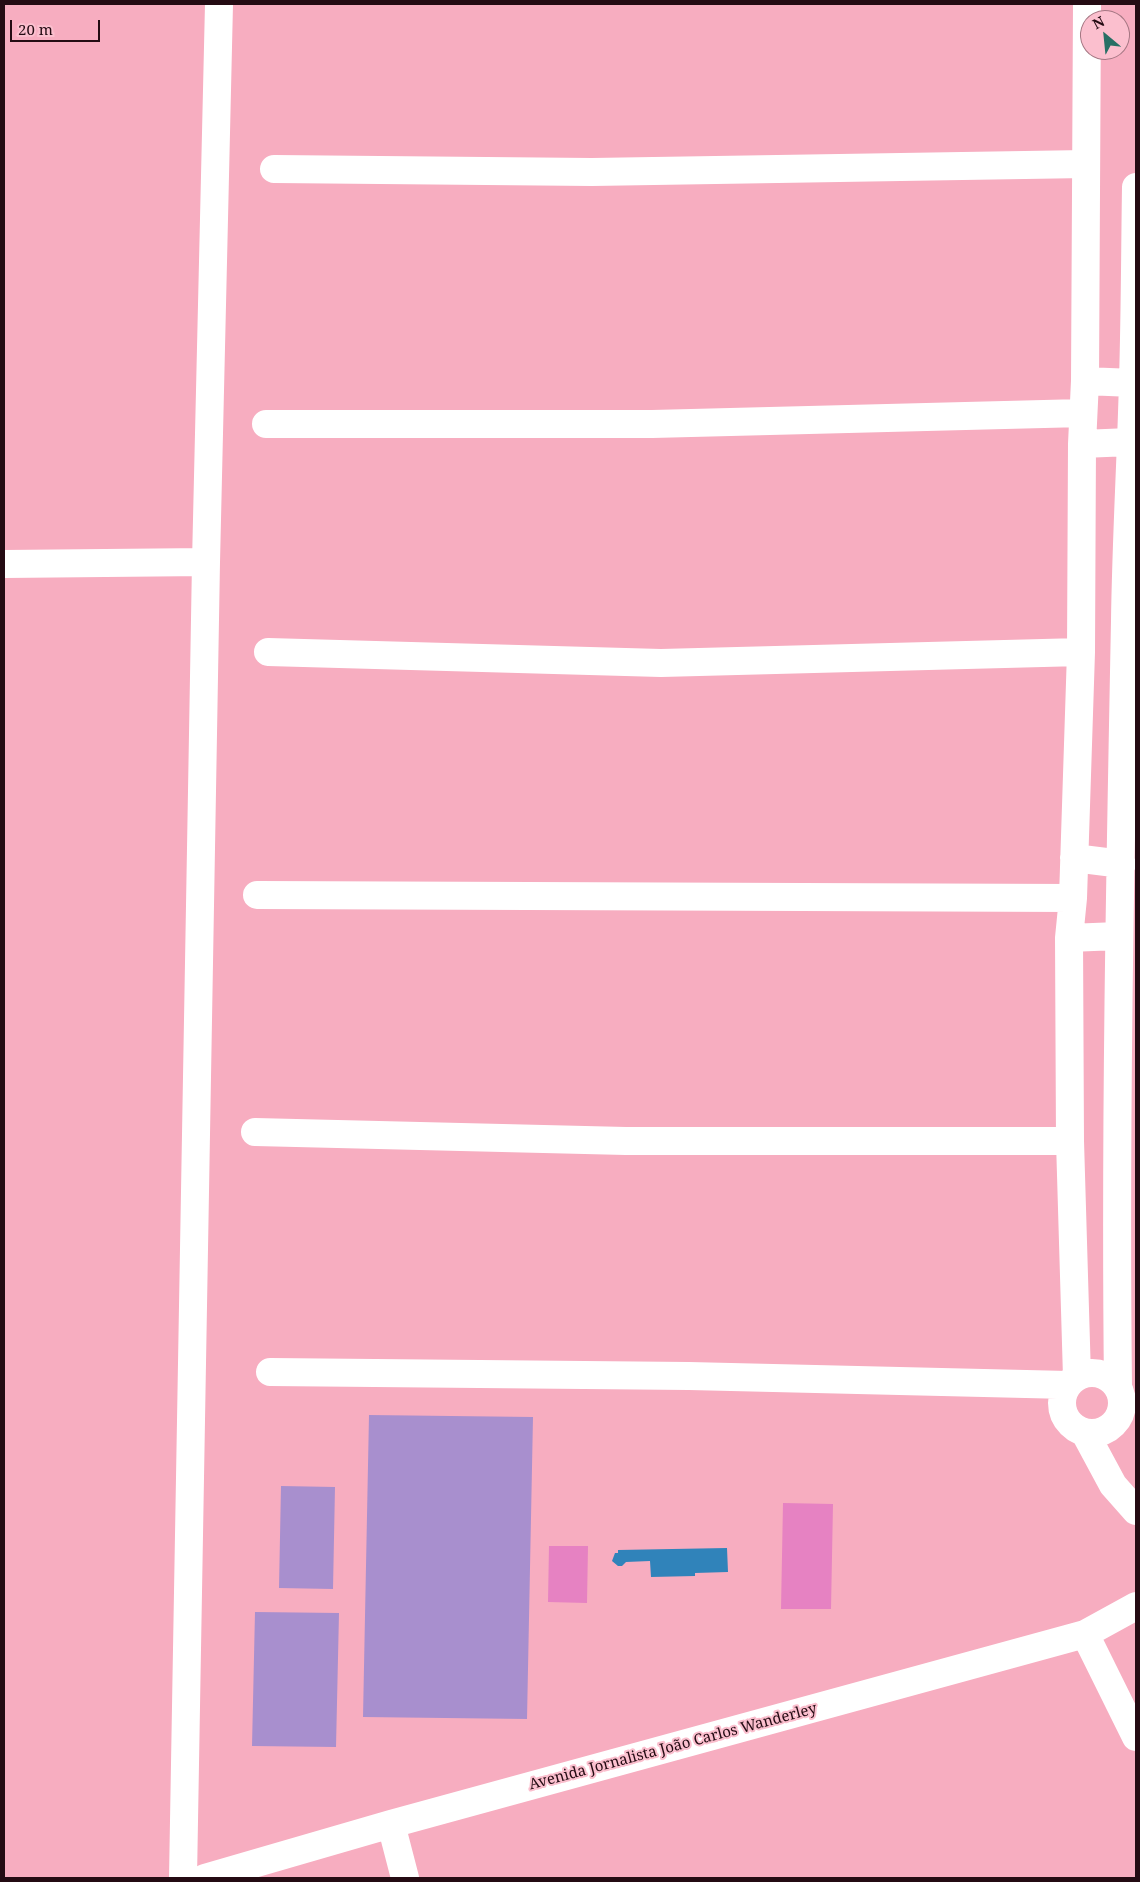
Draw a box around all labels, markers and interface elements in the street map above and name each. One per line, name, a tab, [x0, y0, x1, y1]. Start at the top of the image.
scale bar	[12, 10, 102, 42]
north arrow	[1080, 10, 1130, 60]
text: N	[1089, 11, 1108, 33]
text: 20 m	[18, 19, 53, 39]
street label: Avenida Jornalista João Carlos Wanderley	[527, 1700, 819, 1794]

